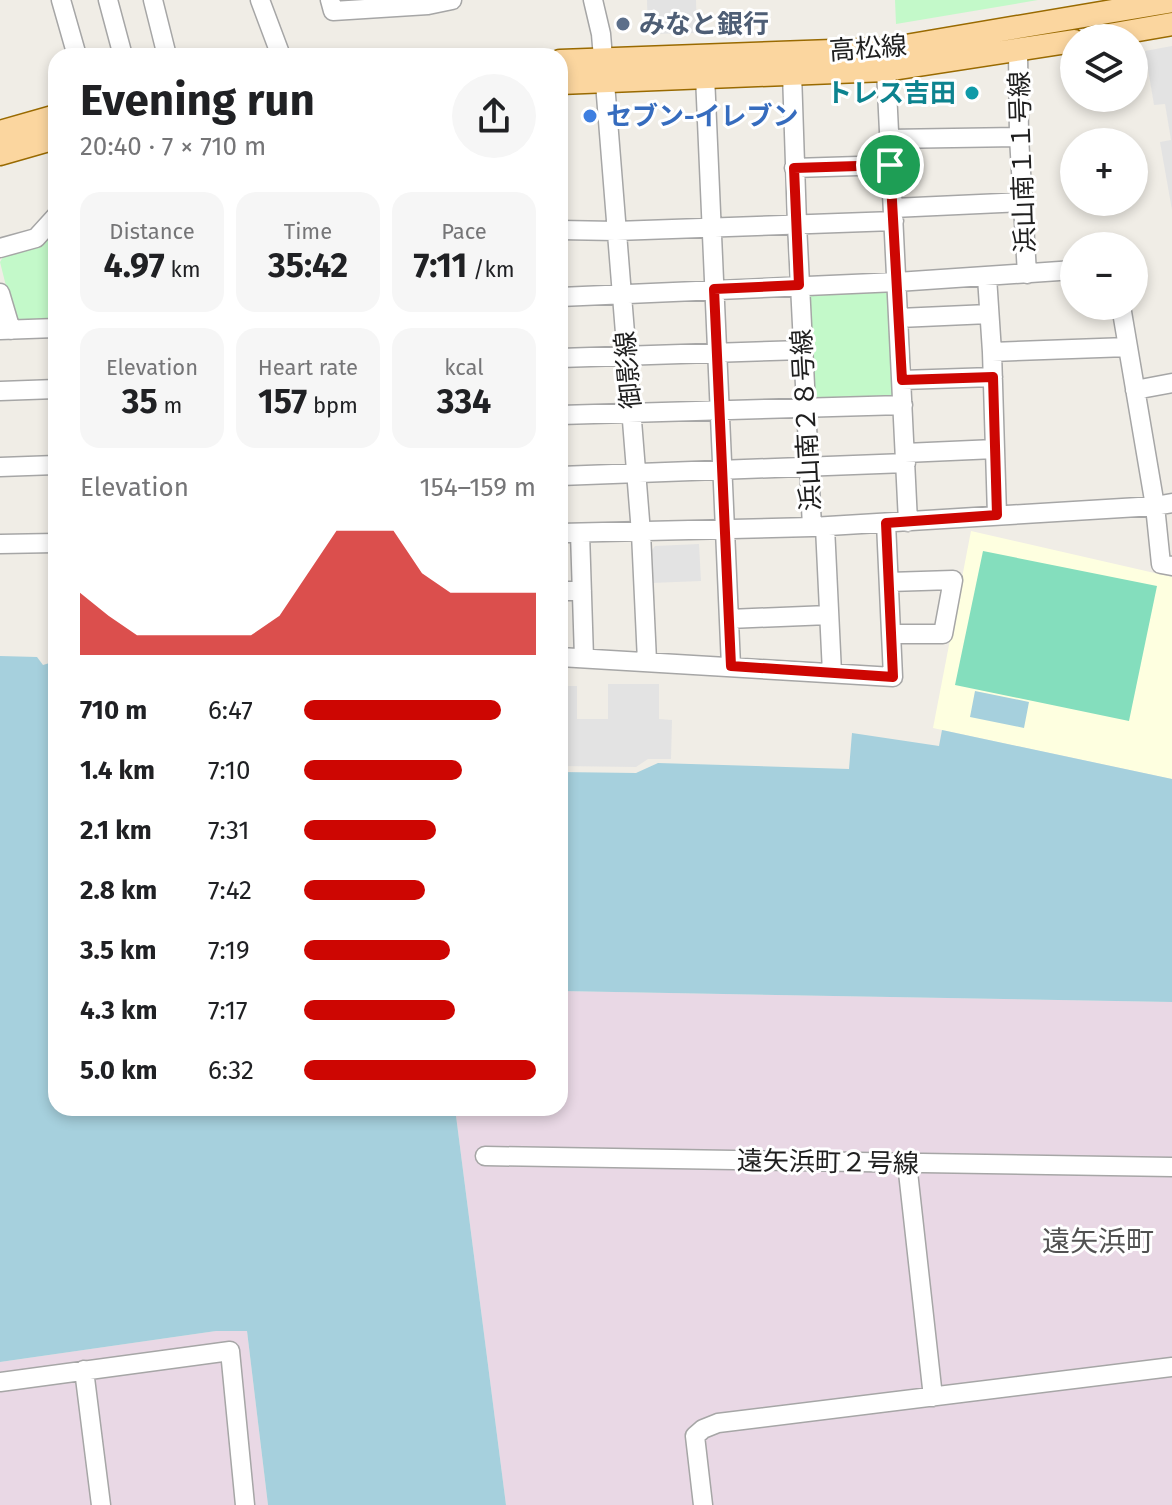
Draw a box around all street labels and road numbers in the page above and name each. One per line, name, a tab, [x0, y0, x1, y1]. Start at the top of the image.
street label: 高松線	[828, 30, 908, 67]
street label: 浜山南１１号線	[1004, 70, 1041, 253]
street label: 浜山南２８号線	[786, 328, 827, 512]
street label: 御影線	[610, 330, 647, 410]
street label: 遠矢浜町２号線	[737, 1145, 919, 1180]

